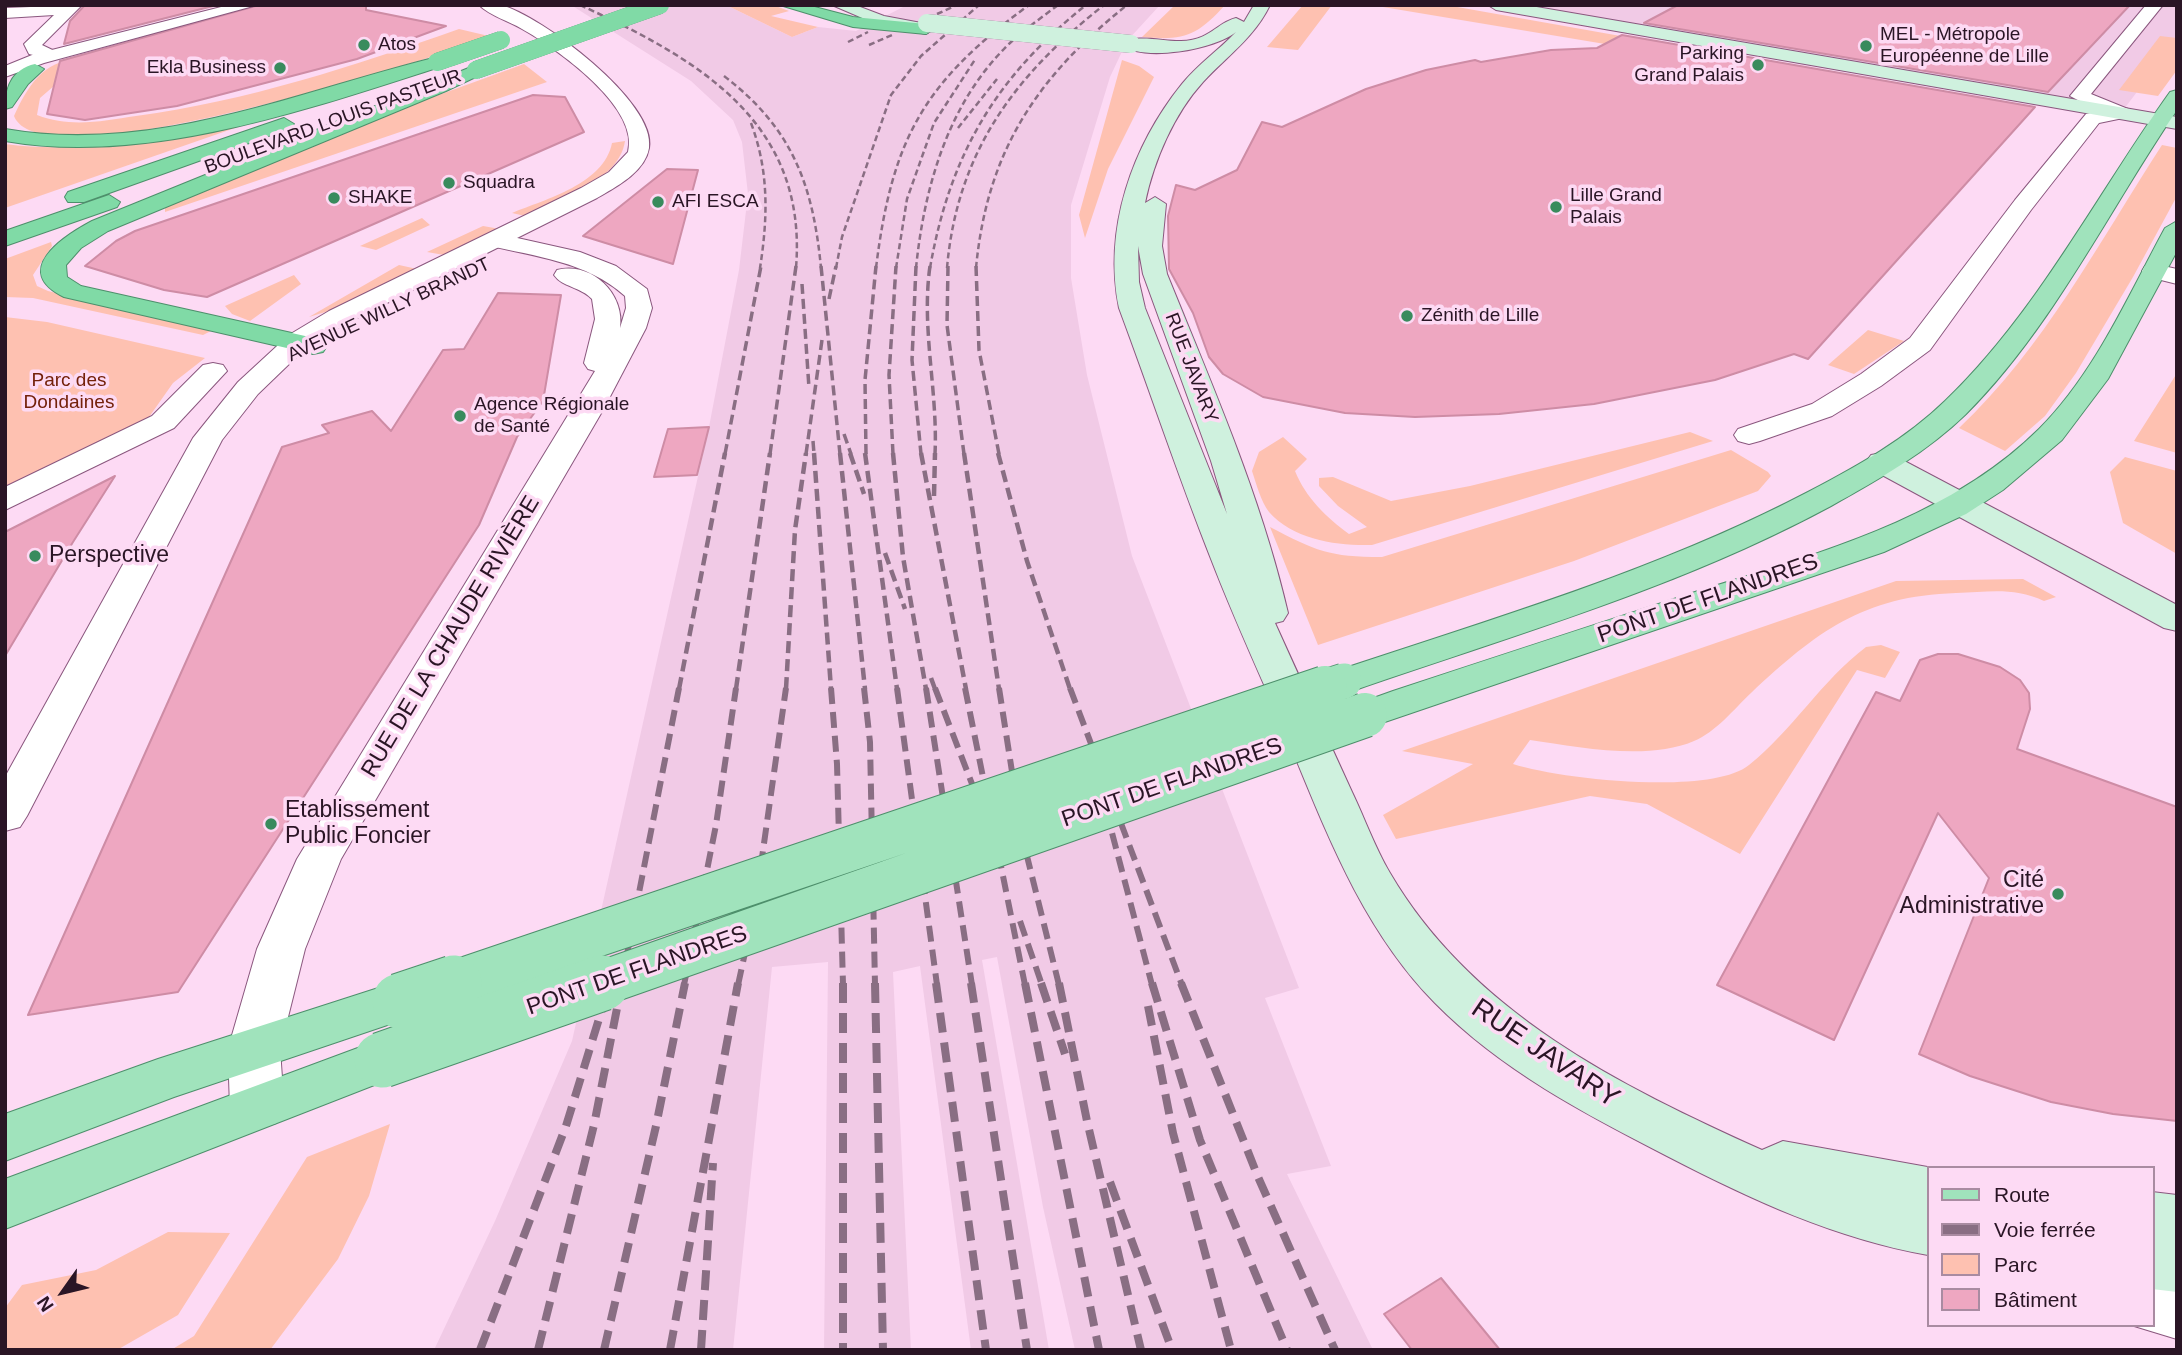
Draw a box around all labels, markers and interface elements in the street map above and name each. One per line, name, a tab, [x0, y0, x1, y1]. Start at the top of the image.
place label: MEL - Métropole Européenne de Lille	[1880, 24, 2049, 68]
place label: Atos	[378, 34, 416, 56]
marker: Atos	[356, 37, 372, 53]
marker: MEL - Métropole Européenne de Lille	[1858, 38, 1874, 54]
place label: Parking Grand Palais	[1634, 43, 1744, 87]
place label: Ekla Business	[147, 57, 266, 79]
marker: Parking Grand Palais	[1750, 57, 1766, 73]
marker: Ekla Business	[272, 60, 288, 76]
street label: BOULEVARD LOUIS PASTEUR	[201, 65, 465, 179]
place label: Squadra	[463, 172, 535, 194]
marker: Squadra	[441, 175, 457, 191]
place label: Lille Grand Palais	[1570, 185, 1662, 229]
place label: SHAKE	[348, 187, 412, 209]
marker: SHAKE	[326, 190, 342, 206]
place label: AFI ESCA	[672, 191, 759, 213]
marker: AFI ESCA	[650, 194, 666, 210]
marker: Lille Grand Palais	[1548, 199, 1564, 215]
street label: AVENUE WILLY BRANDT	[284, 253, 494, 367]
place label: Zénith de Lille	[1421, 305, 1539, 327]
marker: Zénith de Lille	[1399, 308, 1415, 324]
street label: RUE JAVARY	[1160, 310, 1222, 426]
park label: Parc des Dondaines	[24, 370, 114, 414]
place label: Agence Régionale de Santé	[474, 394, 629, 438]
marker: Agence Régionale de Santé	[452, 408, 468, 424]
street label: RUE DE LA CHAUDE RIVIÈRE	[356, 491, 546, 783]
place label: Perspective	[49, 542, 169, 570]
marker: Perspective	[27, 548, 43, 564]
street label: PONT DE FLANDRES	[1594, 548, 1822, 650]
street label: PONT DE FLANDRES	[1058, 732, 1286, 834]
place label: Etablissement Public Foncier	[285, 797, 431, 851]
marker: Etablissement Public Foncier	[263, 816, 279, 832]
place label: Cité Administrative	[1900, 867, 2044, 921]
marker: Cité Administrative	[2050, 886, 2066, 902]
street label: PONT DE FLANDRES	[523, 920, 751, 1022]
street label: RUE JAVARY	[1465, 992, 1625, 1116]
legend	[1926, 1166, 2154, 1327]
text: Route	[1994, 1183, 2050, 1206]
text: Voie ferrée	[1994, 1218, 2096, 1241]
text: Parc	[1994, 1253, 2037, 1276]
north arrow	[28, 1257, 98, 1327]
text: Bâtiment	[1994, 1288, 2077, 1311]
text: N	[33, 1292, 58, 1316]

